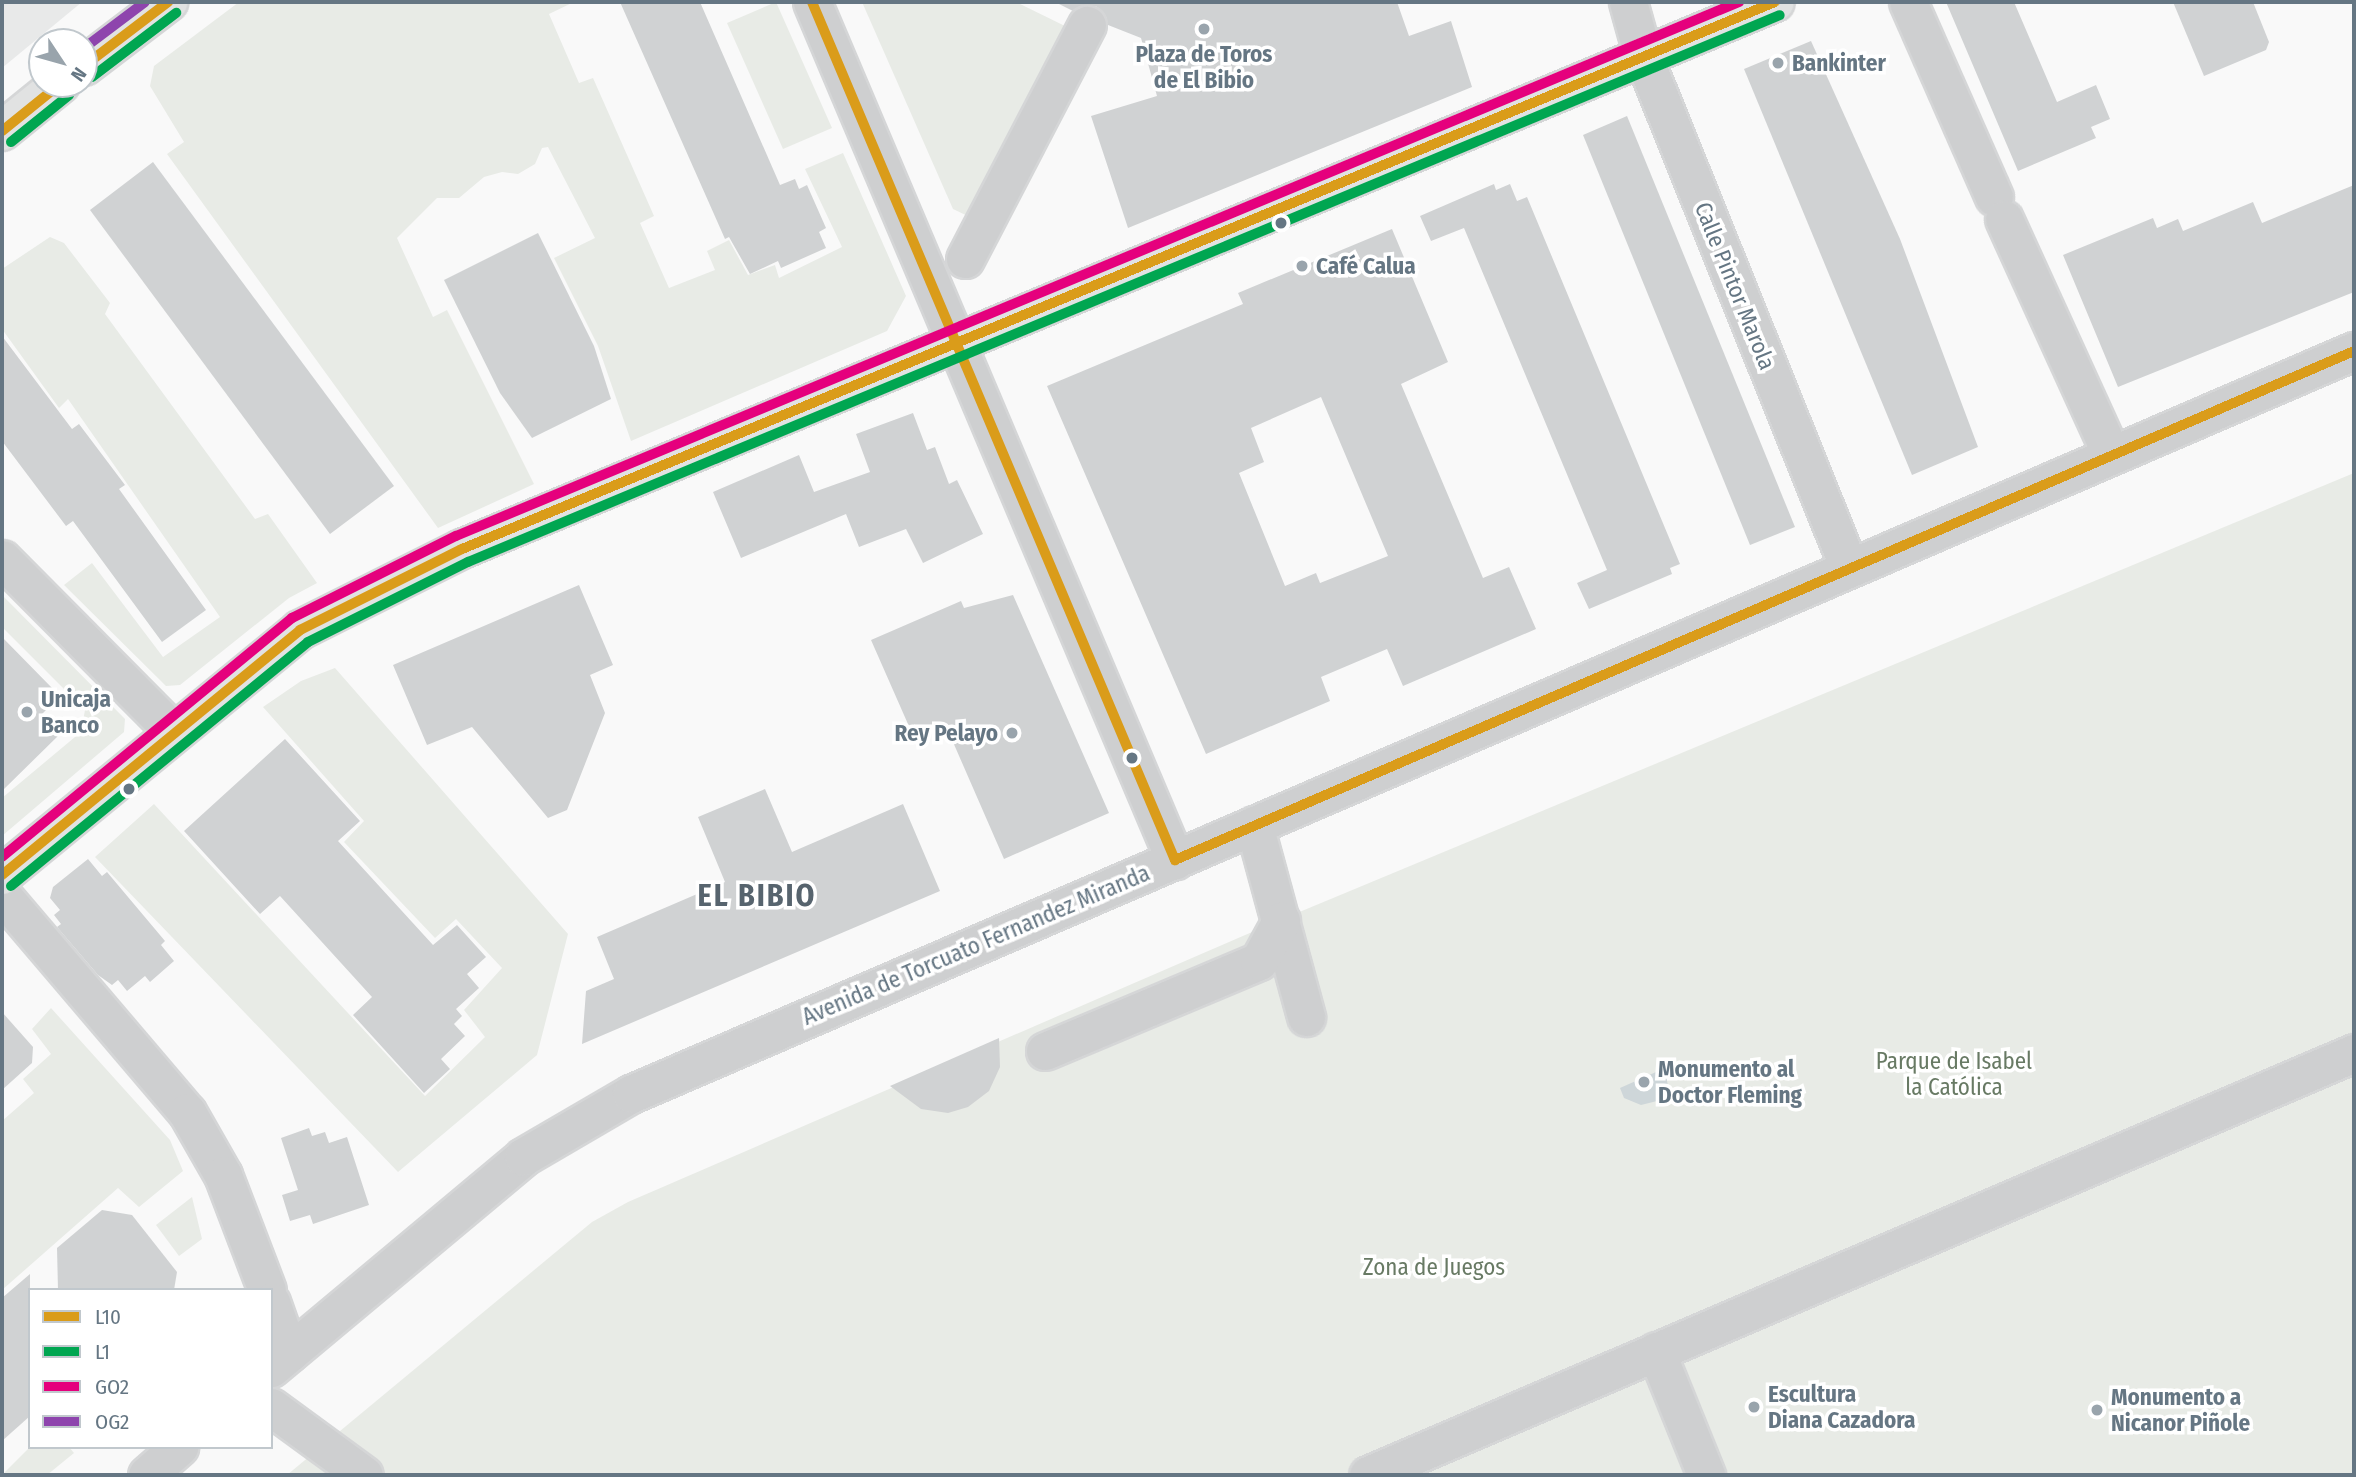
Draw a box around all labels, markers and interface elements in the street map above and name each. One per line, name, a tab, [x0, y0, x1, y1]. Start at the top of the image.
marker: Plaza de Toros de El Bibio	[1196, 21, 1212, 37]
north arrow	[28, 28, 98, 98]
place label: Plaza de Toros de El Bibio	[1136, 40, 1272, 94]
place label: Bankinter	[1792, 49, 1886, 77]
marker: Bankinter	[1770, 55, 1786, 71]
text: N	[66, 63, 91, 86]
street label: Calle Pintor Marola	[1689, 198, 1781, 374]
unlabelled marker	[1274, 216, 1288, 230]
place label: Café Calua	[1316, 252, 1416, 280]
marker: Café Calua	[1294, 258, 1310, 274]
place label: Unicaja Banco	[41, 685, 111, 739]
marker: Unicaja Banco	[19, 704, 35, 720]
place label: Rey Pelayo	[894, 719, 998, 747]
marker: Rey Pelayo	[1004, 725, 1020, 741]
unlabelled marker	[1125, 751, 1139, 765]
unlabelled marker	[122, 782, 136, 796]
street label: Avenida de Torcuato Fernandez Miranda	[798, 859, 1154, 1031]
district label: EL BIBIO	[699, 878, 815, 914]
park label: Parque de Isabel la Católica	[1876, 1047, 2032, 1101]
place label: Monumento al Doctor Fleming	[1658, 1055, 1802, 1109]
marker: Monumento al Doctor Fleming	[1636, 1074, 1652, 1090]
park label: Zona de Juegos	[1363, 1253, 1505, 1281]
legend	[28, 1288, 273, 1449]
text: L10	[95, 1304, 121, 1330]
text: L1	[95, 1339, 110, 1365]
text: GO2	[95, 1374, 129, 1400]
place label: Escultura Diana Cazadora	[1768, 1380, 1915, 1434]
place label: Monumento a Nicanor Piñole	[2111, 1383, 2250, 1437]
marker: Escultura Diana Cazadora	[1746, 1399, 1762, 1415]
marker: Monumento a Nicanor Piñole	[2089, 1402, 2105, 1418]
text: OG2	[95, 1409, 129, 1435]

